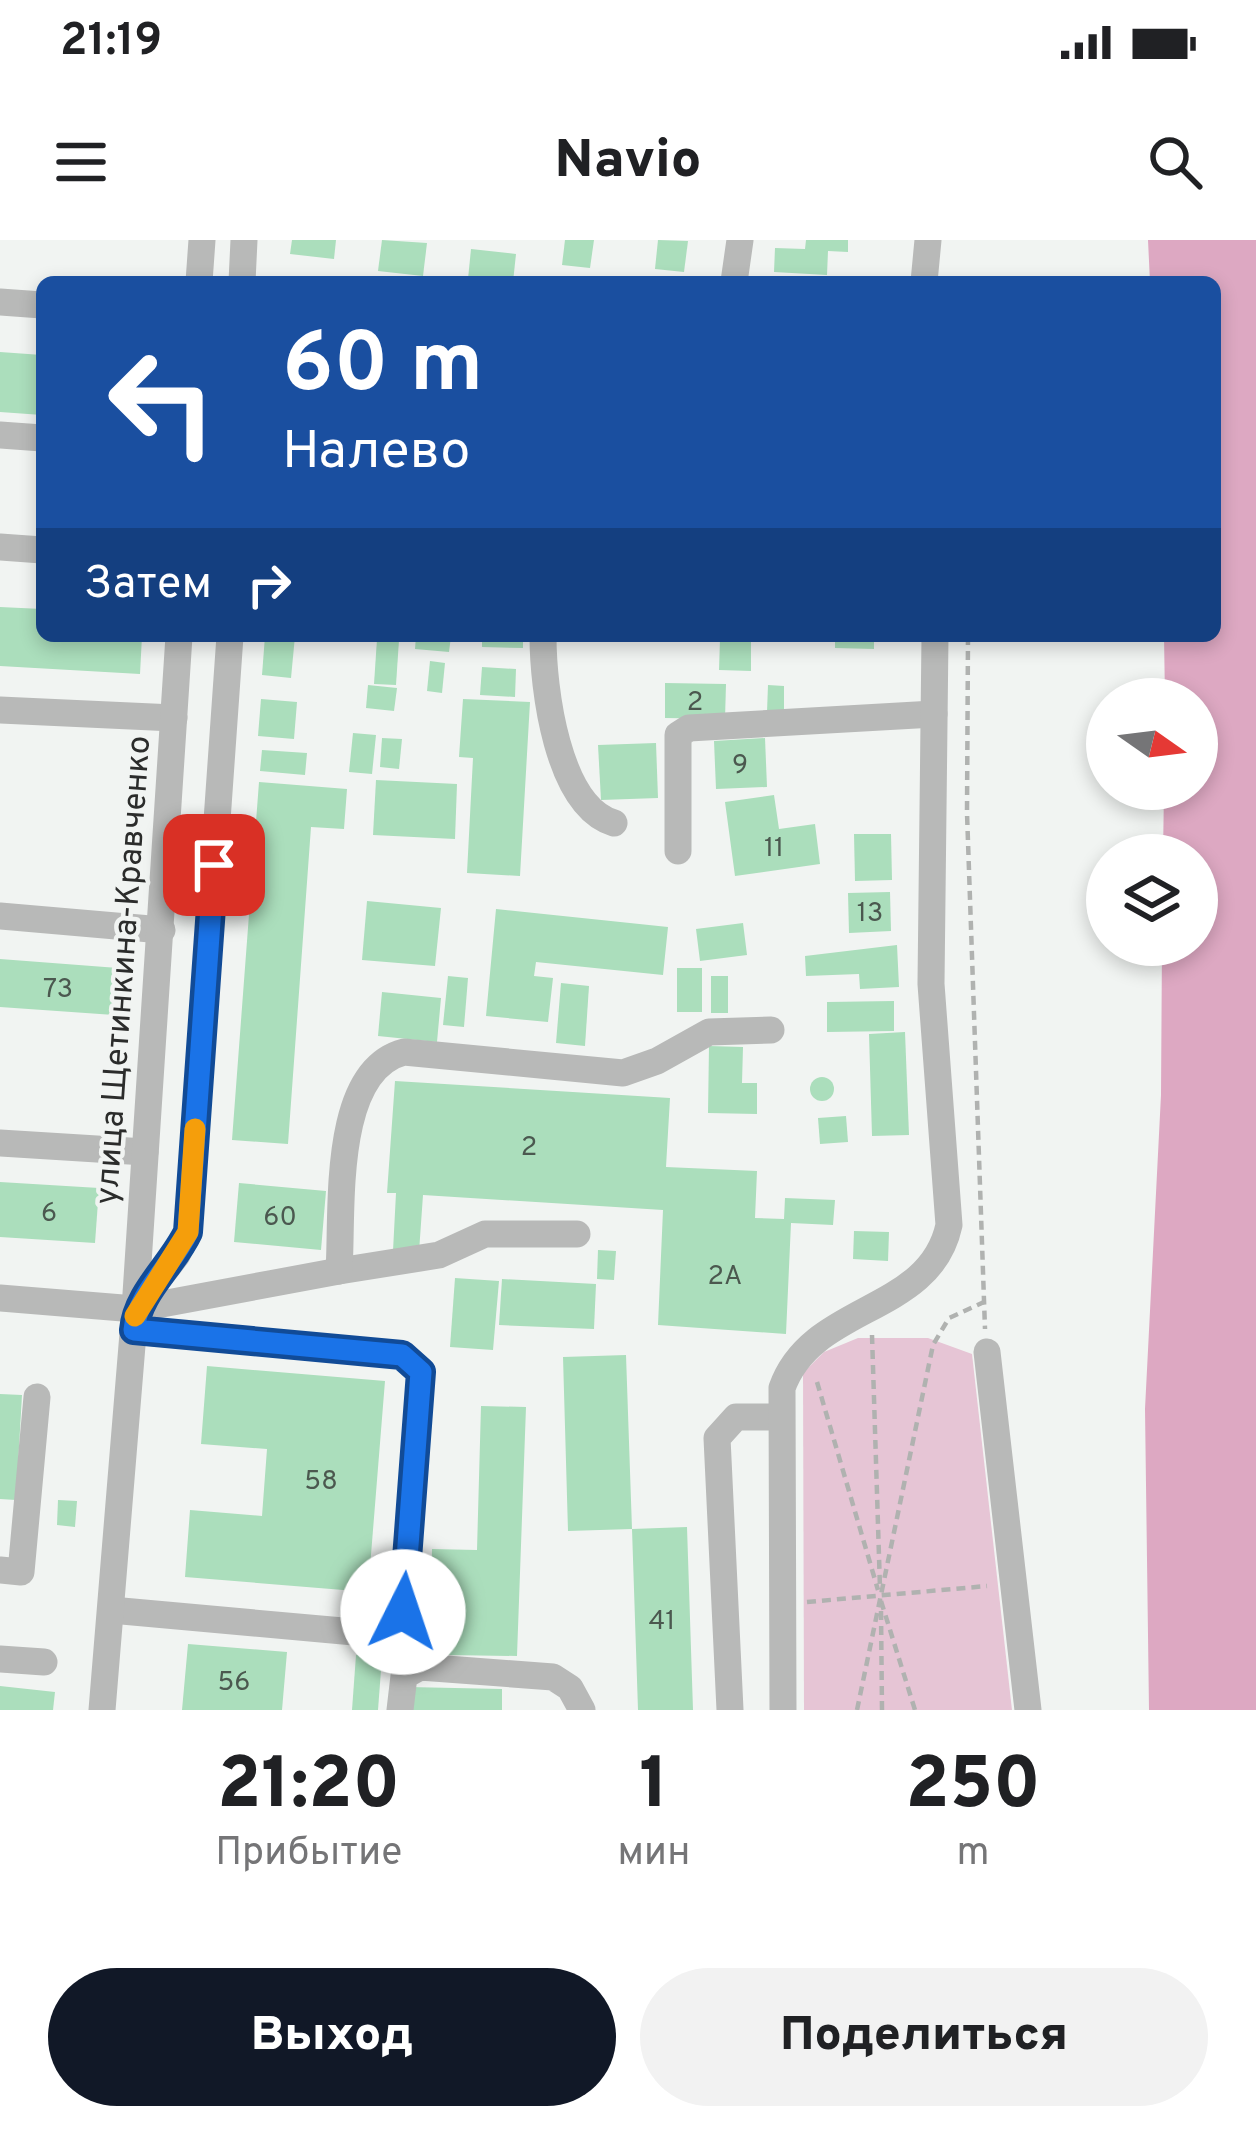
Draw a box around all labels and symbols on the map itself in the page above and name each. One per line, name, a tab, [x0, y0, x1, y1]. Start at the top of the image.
north arrow	[1086, 678, 1218, 810]
house number: 2	[687, 686, 703, 720]
street label: улица Щетинкина-Кравченко	[88, 734, 162, 1206]
house number: 9	[732, 749, 748, 783]
pin	[163, 814, 265, 916]
house number: 11	[764, 832, 784, 866]
house number: 13	[857, 897, 883, 931]
house number: 73	[43, 973, 73, 1007]
house number: 2	[521, 1131, 537, 1165]
house number: 6	[41, 1197, 57, 1231]
house number: 60	[263, 1201, 297, 1235]
house number: 2А	[708, 1260, 742, 1294]
house number: 58	[304, 1465, 338, 1499]
position arrow	[340, 1549, 466, 1675]
house number: 41	[649, 1605, 675, 1639]
house number: 56	[218, 1666, 250, 1700]

